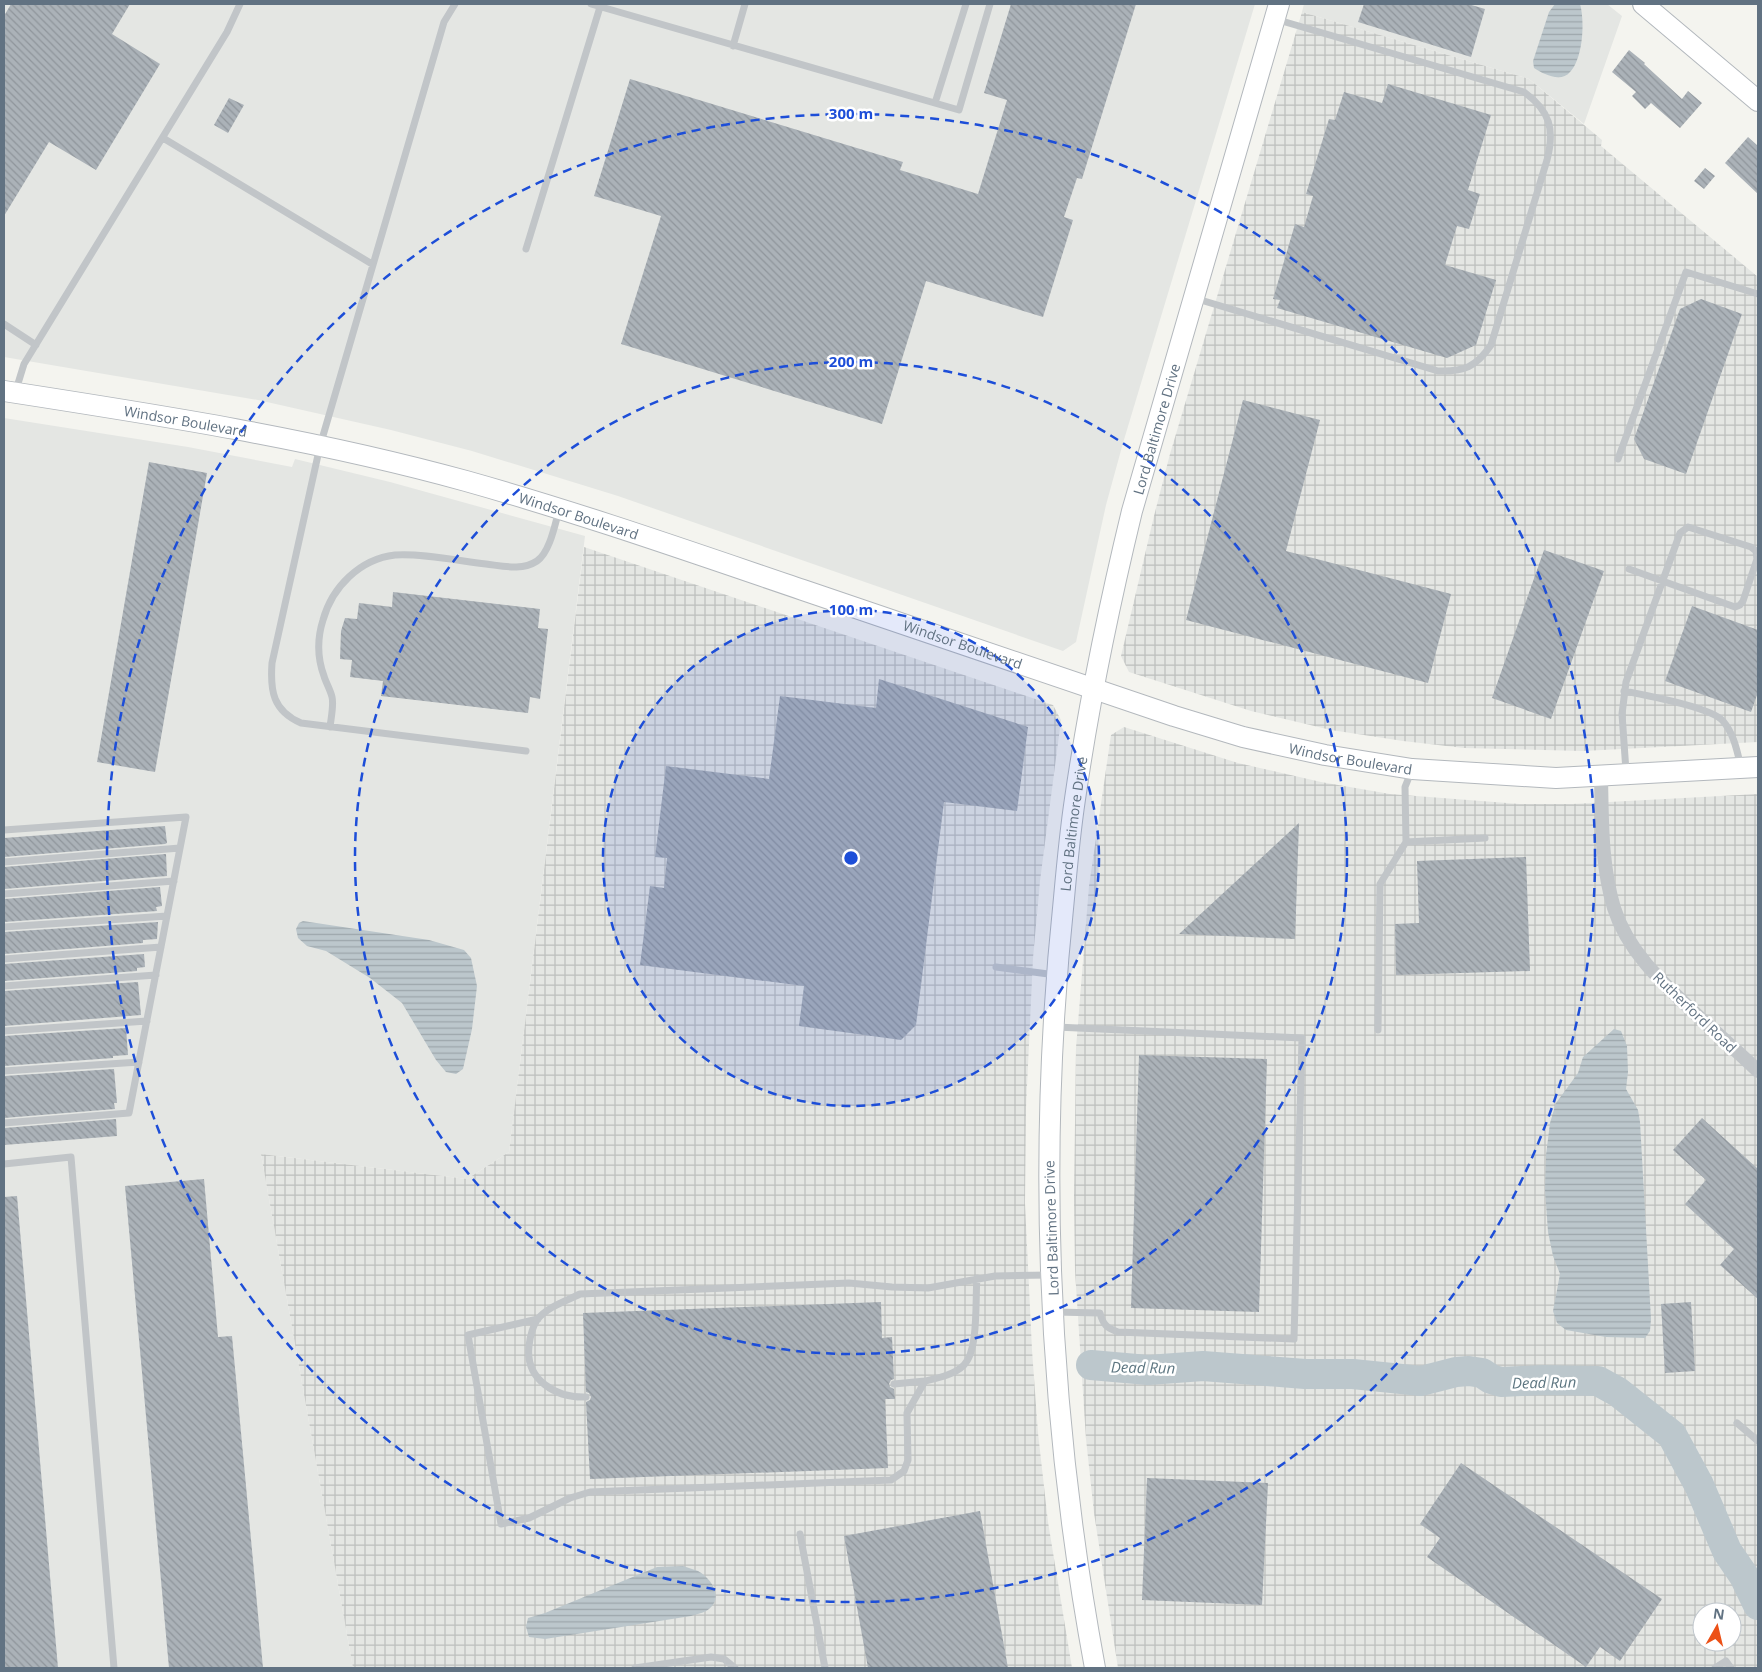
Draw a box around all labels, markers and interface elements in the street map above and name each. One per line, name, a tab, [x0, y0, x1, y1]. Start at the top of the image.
text: 300 m	[829, 103, 873, 123]
text: 200 m	[829, 351, 873, 371]
street label: Lord Baltimore Drive	[1128, 361, 1184, 497]
street label: Windsor Boulevard	[123, 401, 249, 441]
street label: Windsor Boulevard	[517, 487, 641, 543]
text: 100 m	[829, 599, 873, 619]
street label: Windsor Boulevard	[901, 615, 1025, 673]
street label: Windsor Boulevard	[1287, 738, 1414, 778]
street label: Lord Baltimore Drive	[1055, 755, 1091, 892]
centre of rings	[842, 849, 860, 867]
street label: Rutherford Road	[1649, 967, 1741, 1057]
street label: Lord Baltimore Drive	[1039, 1160, 1063, 1296]
water label: Dead Run	[1111, 1356, 1175, 1378]
water label: Dead Run	[1512, 1371, 1576, 1393]
north arrow	[1692, 1602, 1742, 1652]
text: N	[1712, 1603, 1726, 1624]

